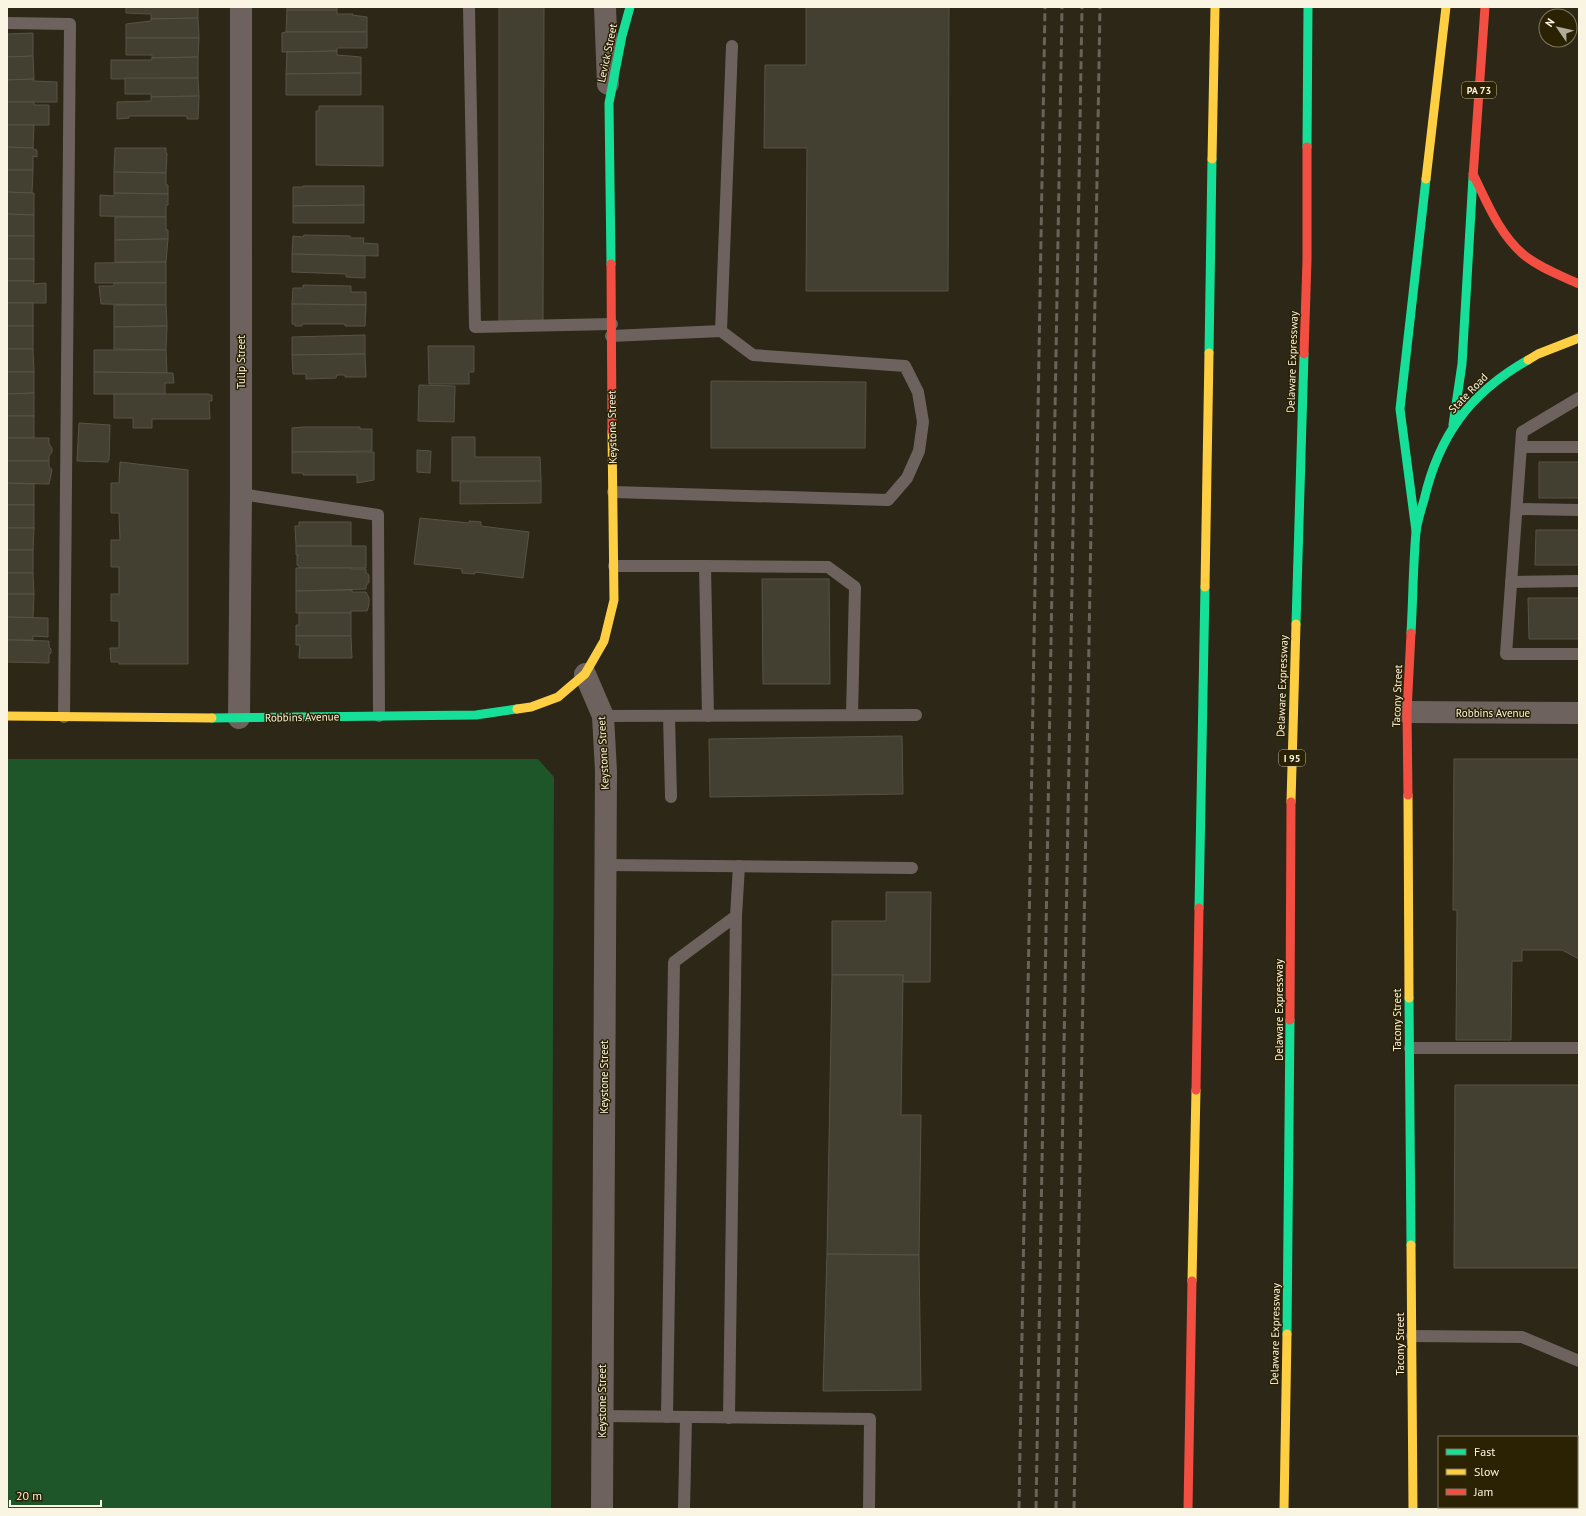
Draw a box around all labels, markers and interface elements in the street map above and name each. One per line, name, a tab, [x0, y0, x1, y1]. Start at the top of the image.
north arrow	[1538, 8, 1578, 48]
text: N	[1542, 15, 1558, 29]
street label: Levick Street	[594, 22, 620, 84]
road number: PA 73	[1462, 82, 1496, 98]
street label: Delaware Expressway	[1283, 310, 1301, 413]
street label: Tulip Street	[234, 335, 248, 389]
street label: State Road	[1445, 370, 1491, 416]
street label: Keystone Street	[604, 390, 620, 464]
street label: Delaware Expressway	[1273, 634, 1291, 737]
street label: Tacony Street	[1389, 664, 1405, 728]
street label: Robbins Avenue	[1456, 706, 1531, 720]
street label: Robbins Avenue	[265, 709, 340, 725]
street label: Keystone Street	[594, 716, 612, 790]
road number: I 95	[1279, 750, 1305, 766]
street label: Delaware Expressway	[1272, 958, 1286, 1061]
street label: Tacony Street	[1390, 988, 1404, 1051]
street label: Keystone Street	[597, 1040, 611, 1114]
street label: Delaware Expressway	[1267, 1282, 1283, 1385]
street label: Tacony Street	[1393, 1312, 1407, 1375]
street label: Keystone Street	[595, 1364, 609, 1438]
legend	[1438, 1436, 1578, 1508]
text: Fast	[1474, 1444, 1495, 1459]
text: Slow	[1474, 1464, 1499, 1479]
scale bar	[10, 1482, 101, 1508]
text: Jam	[1473, 1484, 1493, 1499]
text: 20 m	[16, 1488, 42, 1503]

